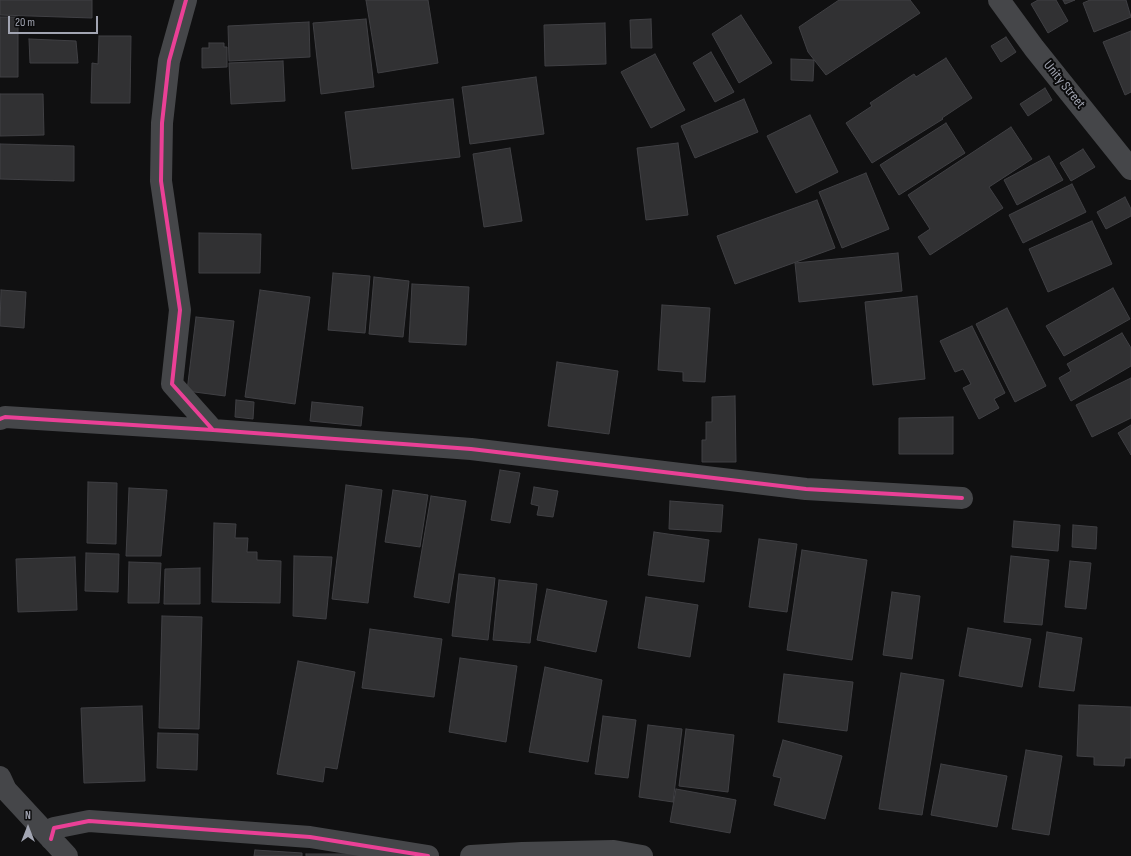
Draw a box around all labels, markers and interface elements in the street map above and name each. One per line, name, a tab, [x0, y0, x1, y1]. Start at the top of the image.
scale bar	[10, 8, 100, 34]
text: 20 m	[15, 15, 35, 30]
street label: Unity Street	[1040, 58, 1088, 112]
north arrow	[8, 808, 48, 848]
text: N	[25, 809, 31, 822]

